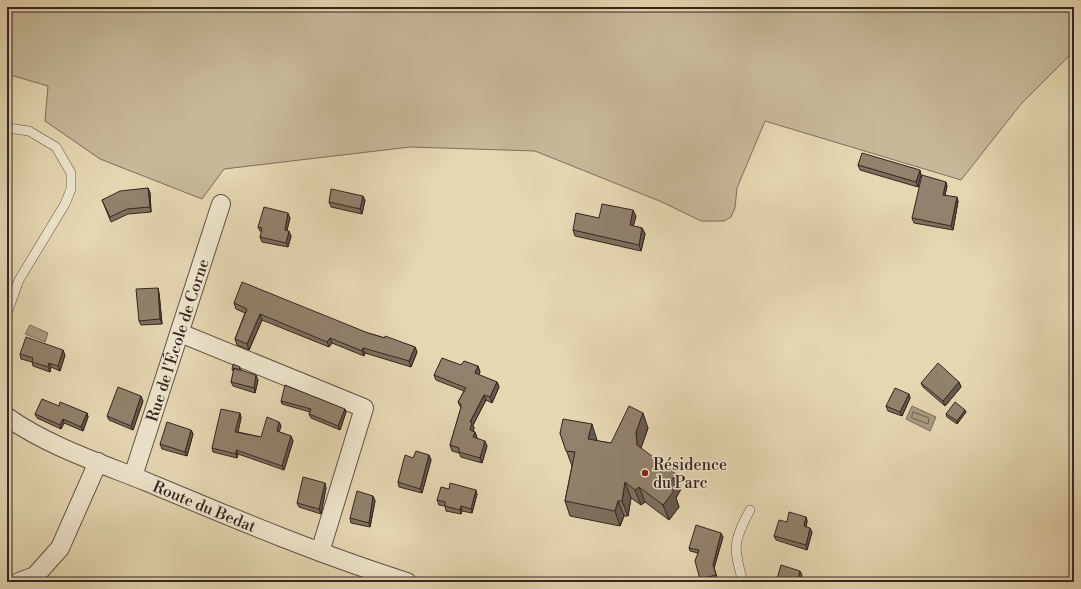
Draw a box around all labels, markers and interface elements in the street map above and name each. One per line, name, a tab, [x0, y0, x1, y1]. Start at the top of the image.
street label: Rue de l'École de Corne	[142, 256, 214, 424]
place label: Résidence du Parc	[653, 455, 727, 493]
marker: Résidence du Parc	[640, 468, 650, 478]
street label: Route du Bedat	[150, 477, 259, 537]

